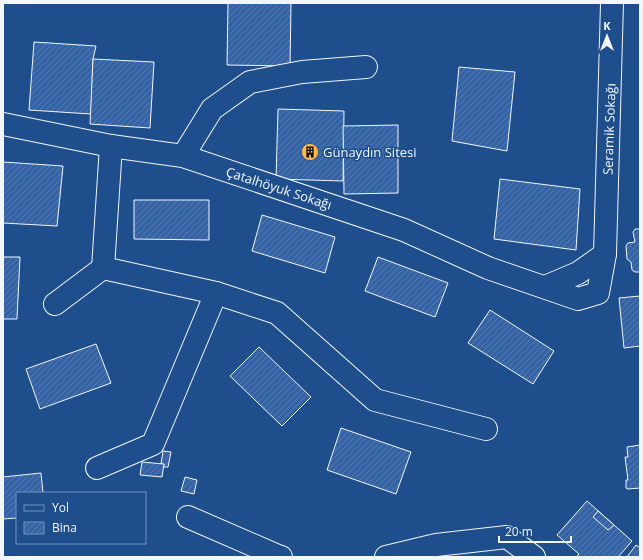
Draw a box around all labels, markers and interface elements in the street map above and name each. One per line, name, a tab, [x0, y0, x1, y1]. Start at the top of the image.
north arrow	[587, 16, 627, 56]
text: K	[603, 18, 611, 33]
street label: Seramik Sokağı	[598, 83, 620, 175]
building icon: Günaydın Sitesi	[300, 142, 320, 162]
place label: Günaydın Sitesi	[323, 143, 417, 161]
street label: Çatalhöyuk Sokağı	[224, 162, 334, 214]
legend	[16, 492, 146, 544]
text: Yol	[52, 499, 69, 516]
scale bar	[499, 518, 571, 544]
text: Bina	[52, 519, 77, 536]
text: 20 m	[505, 523, 533, 540]

